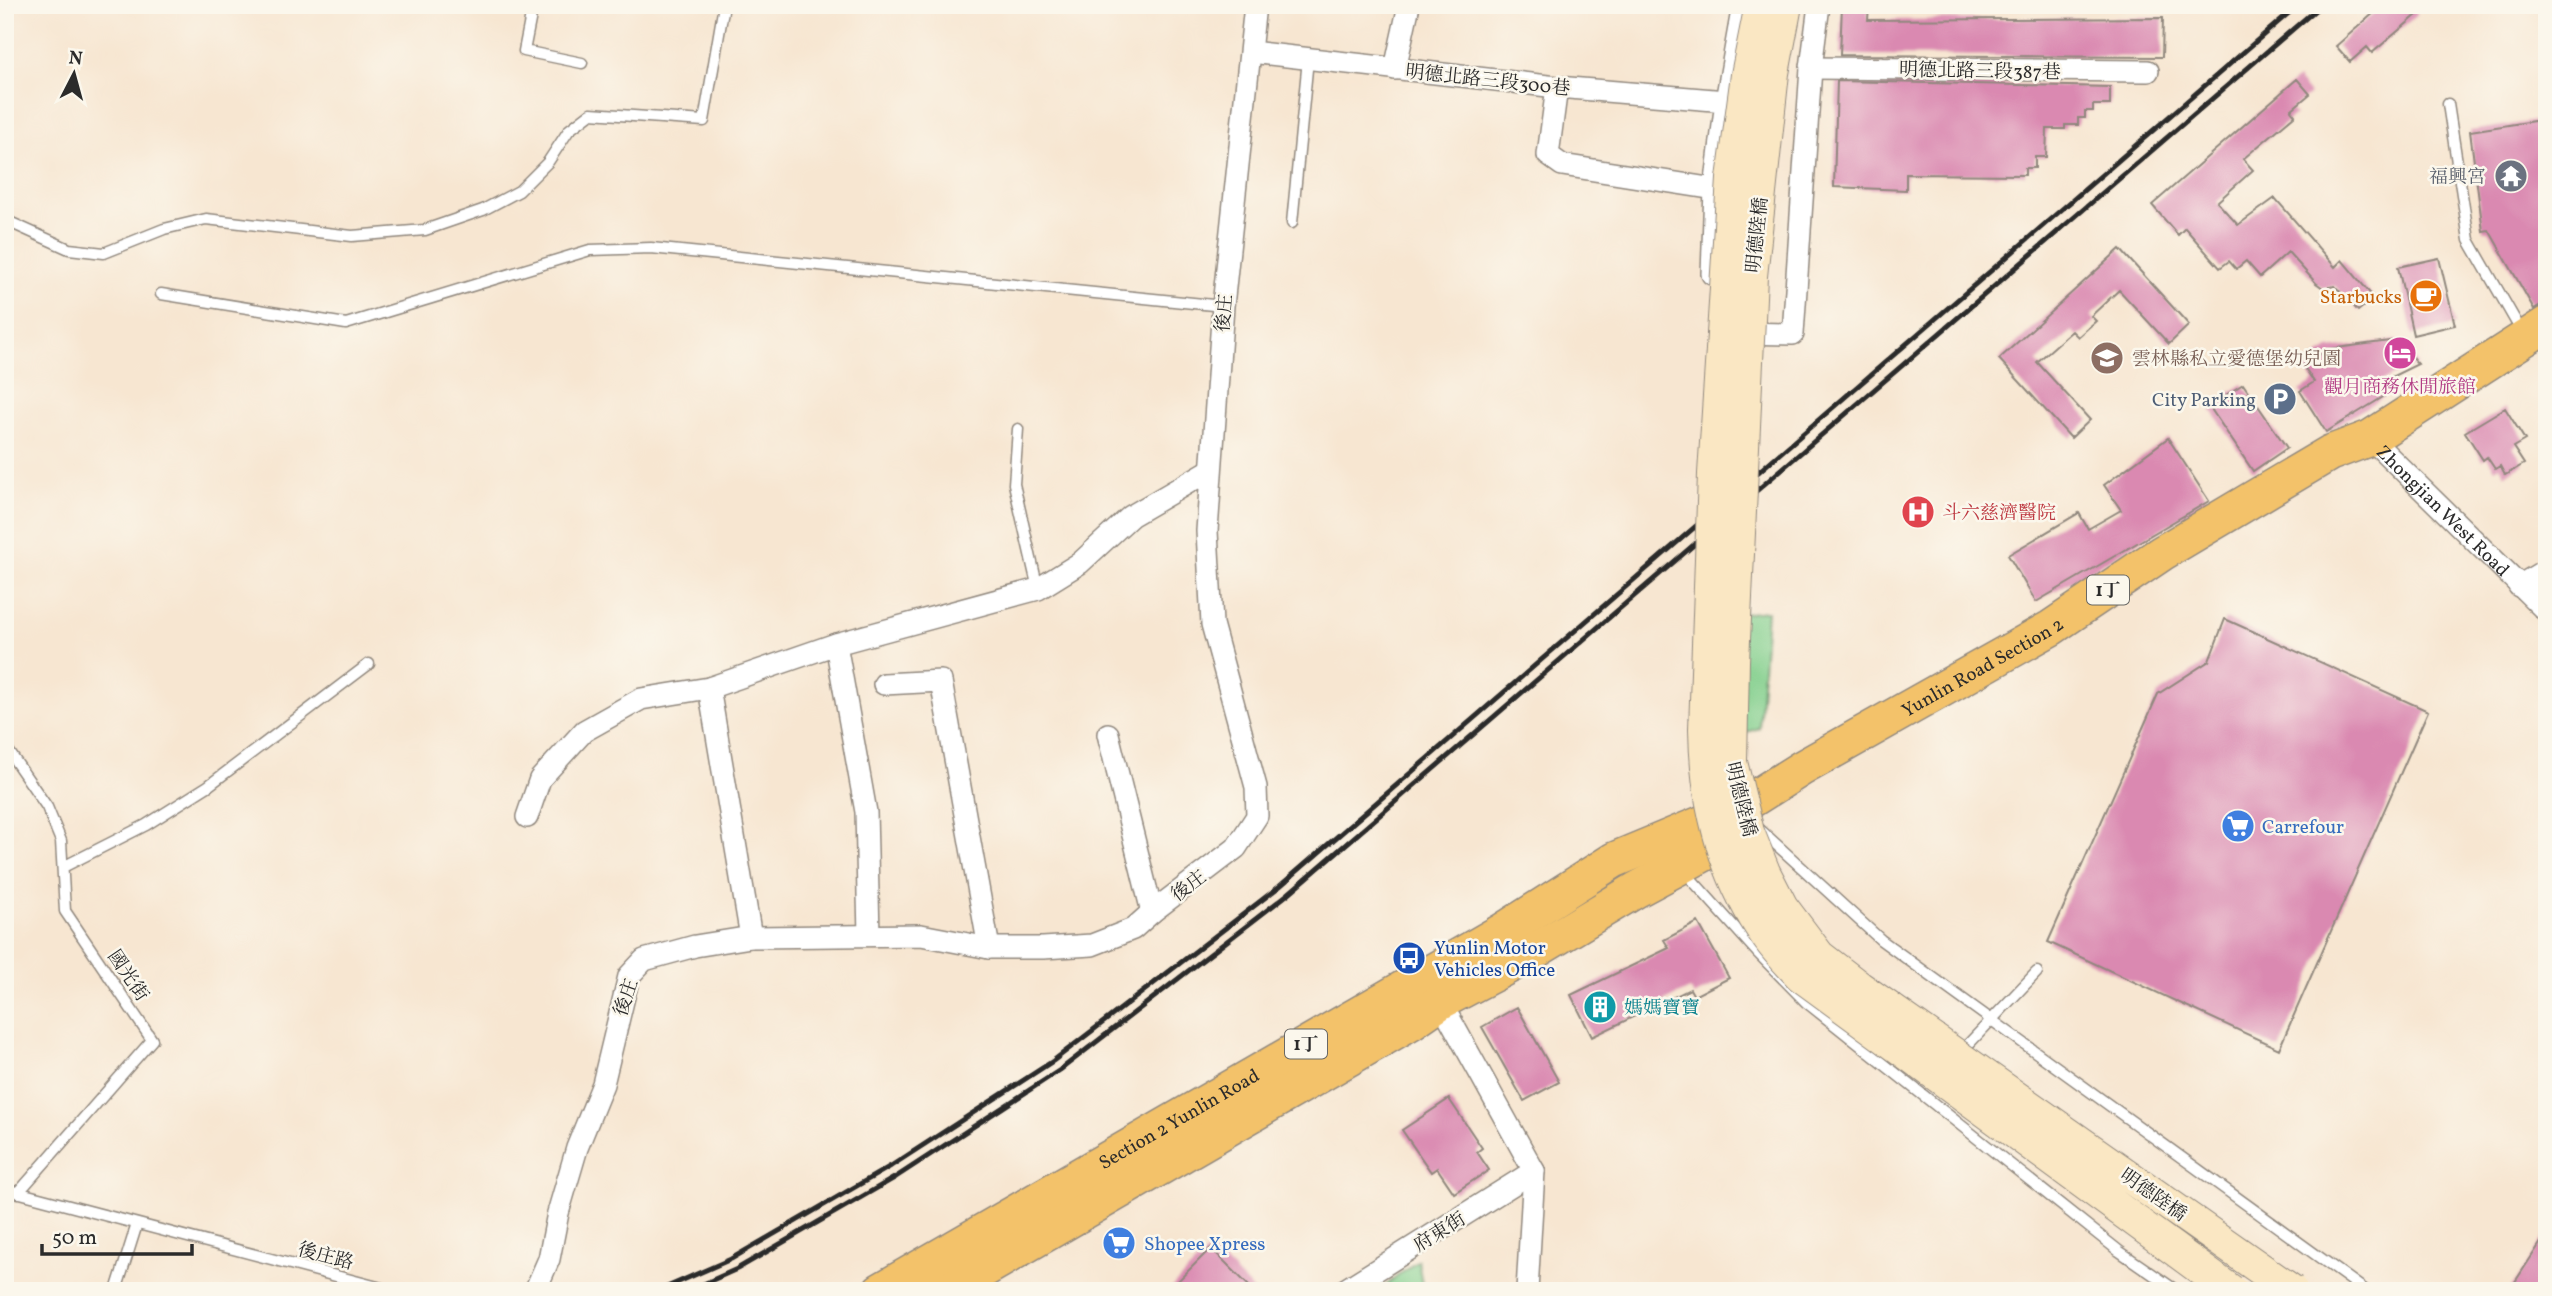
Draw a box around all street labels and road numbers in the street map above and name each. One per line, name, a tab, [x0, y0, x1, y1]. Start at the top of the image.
street label: 明德北路三段387巷	[1899, 58, 2061, 86]
street label: 明德北路三段300巷	[1404, 59, 1571, 103]
street label: 明德陸橋	[1741, 196, 1775, 274]
street label: 後庄	[1210, 293, 1240, 333]
street label: Zhongjian West Road	[2370, 440, 2515, 583]
road number: 1丁	[2087, 576, 2129, 604]
street label: Yunlin Road Section 2	[1897, 612, 2070, 724]
street label: 明德陸橋	[1718, 759, 1762, 840]
street label: 後庄	[1166, 865, 1212, 908]
street label: 國光街	[101, 945, 154, 1007]
street label: 後庄	[608, 975, 645, 1020]
road number: 1丁	[1285, 1030, 1327, 1058]
street label: Section 2 Yunlin Road	[1095, 1063, 1265, 1177]
street label: 明德陸橋	[2114, 1163, 2191, 1228]
street label: 府東街	[1409, 1207, 1471, 1259]
street label: 後庄路	[295, 1237, 356, 1277]

